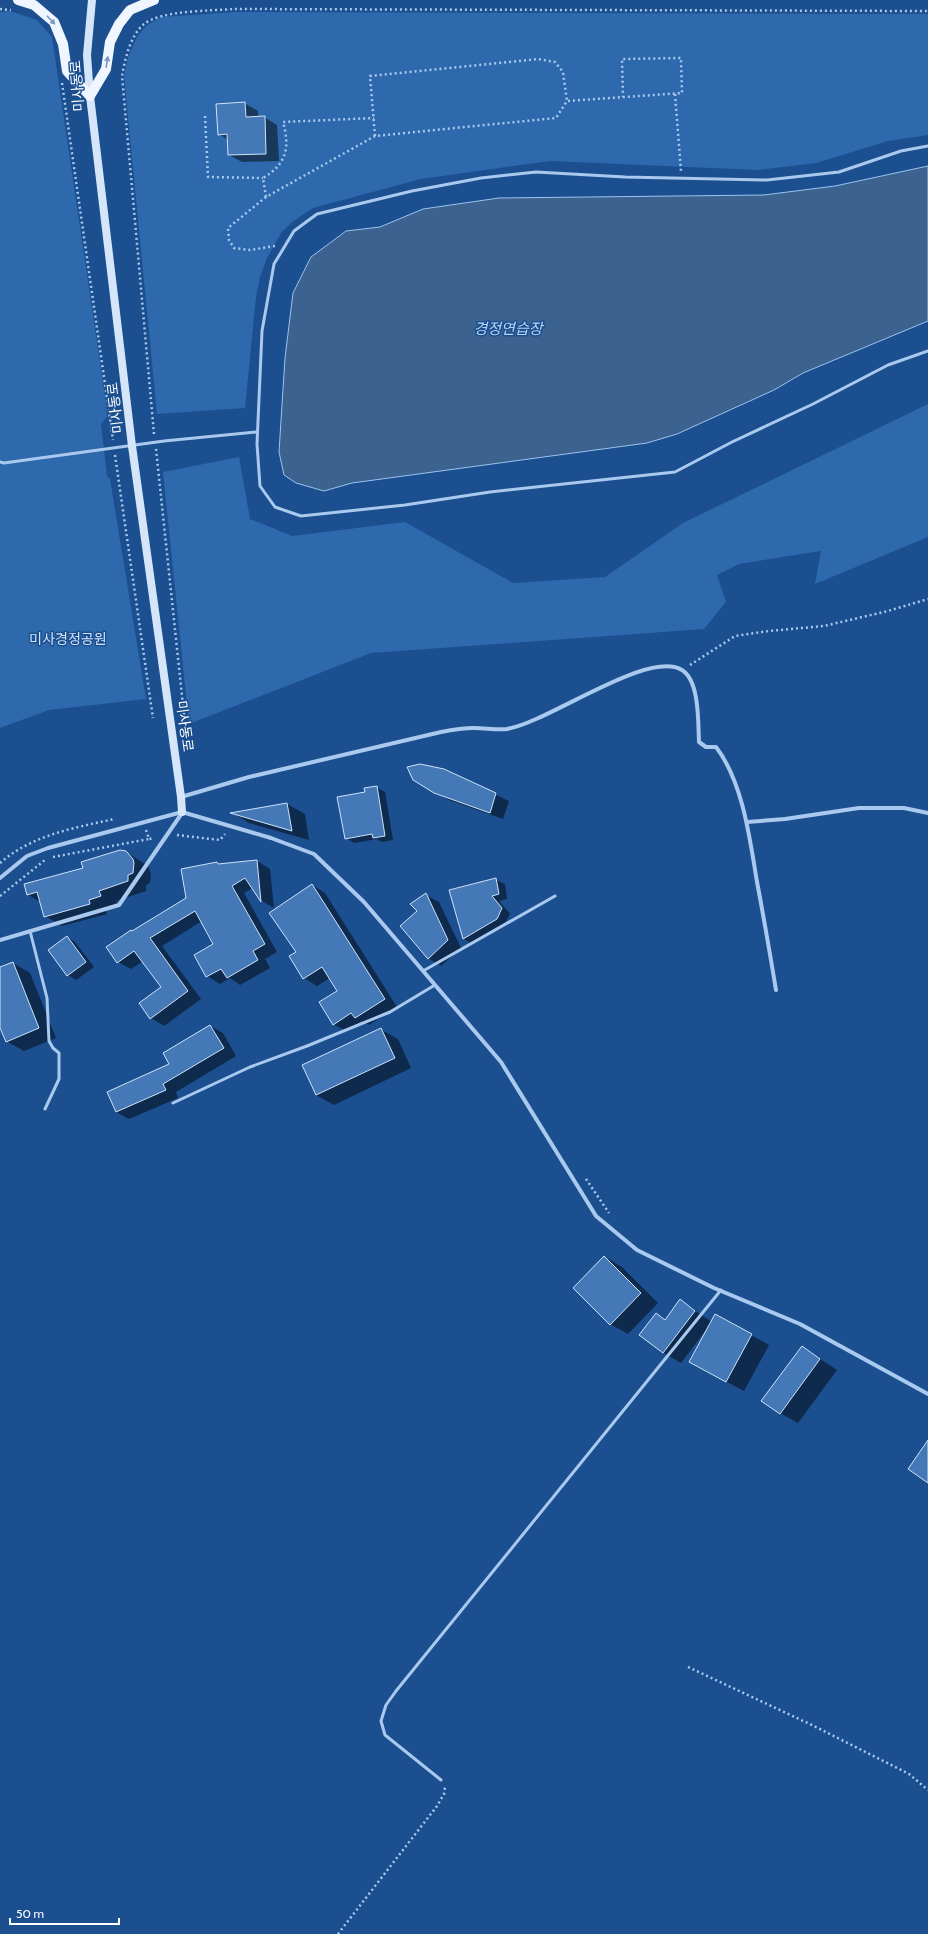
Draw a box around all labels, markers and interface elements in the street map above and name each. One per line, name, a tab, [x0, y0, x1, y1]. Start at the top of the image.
one-way arrow	[46, 15, 55, 25]
one-way arrow	[104, 56, 110, 68]
street label: 미사동로	[66, 60, 88, 112]
water label: 경정연습장	[473, 320, 545, 338]
street label: 미사동로	[103, 381, 127, 435]
park label: 미사경정공원	[29, 630, 107, 648]
street label: 미사동로	[173, 699, 198, 753]
scale bar	[10, 1900, 119, 1926]
text: 50 m	[16, 1906, 44, 1921]

